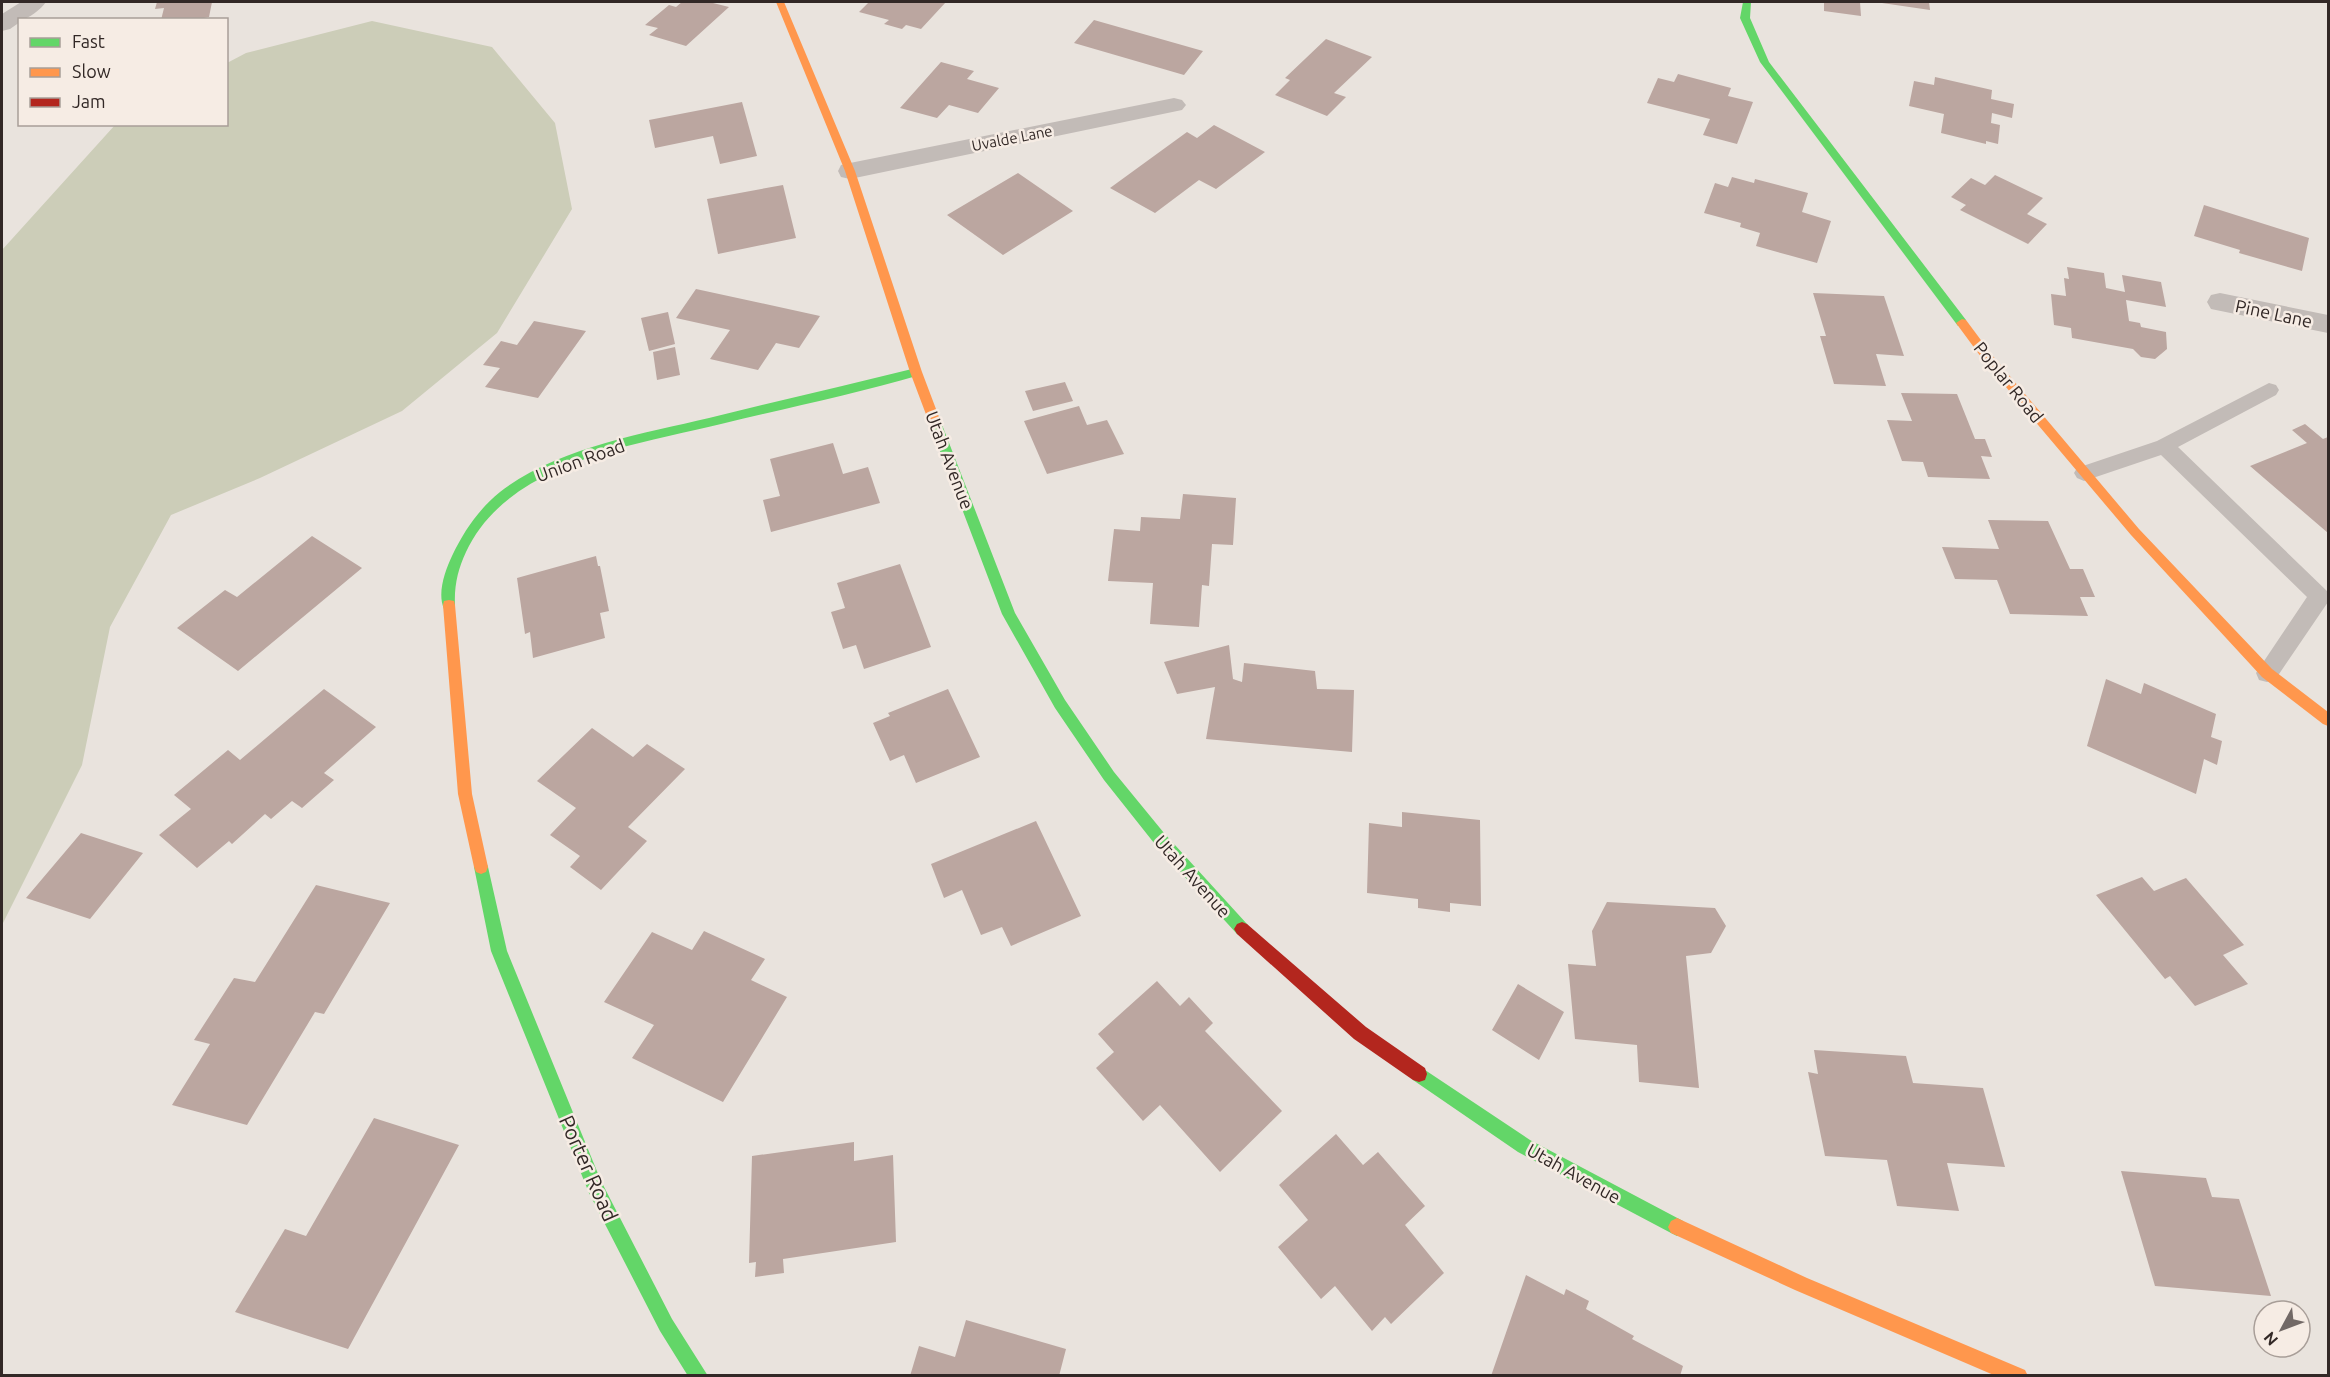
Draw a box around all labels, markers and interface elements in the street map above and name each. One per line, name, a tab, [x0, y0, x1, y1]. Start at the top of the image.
legend	[18, 18, 228, 126]
text: Fast	[72, 31, 105, 51]
text: Slow	[72, 61, 111, 81]
text: Jam	[72, 91, 106, 111]
street label: Uvalde Lane	[970, 122, 1054, 154]
street label: Pine Lane	[2234, 295, 2314, 331]
street label: Poplar Road	[1970, 338, 2048, 426]
street label: Utah Avenue	[922, 408, 978, 512]
street label: Union Road	[533, 435, 627, 485]
street label: Utah Avenue	[1151, 831, 1235, 921]
street label: Porter Road	[555, 1111, 623, 1225]
street label: Utah Avenue	[1524, 1139, 1624, 1207]
north arrow	[2252, 1299, 2312, 1359]
text: N	[2260, 1328, 2281, 1349]

